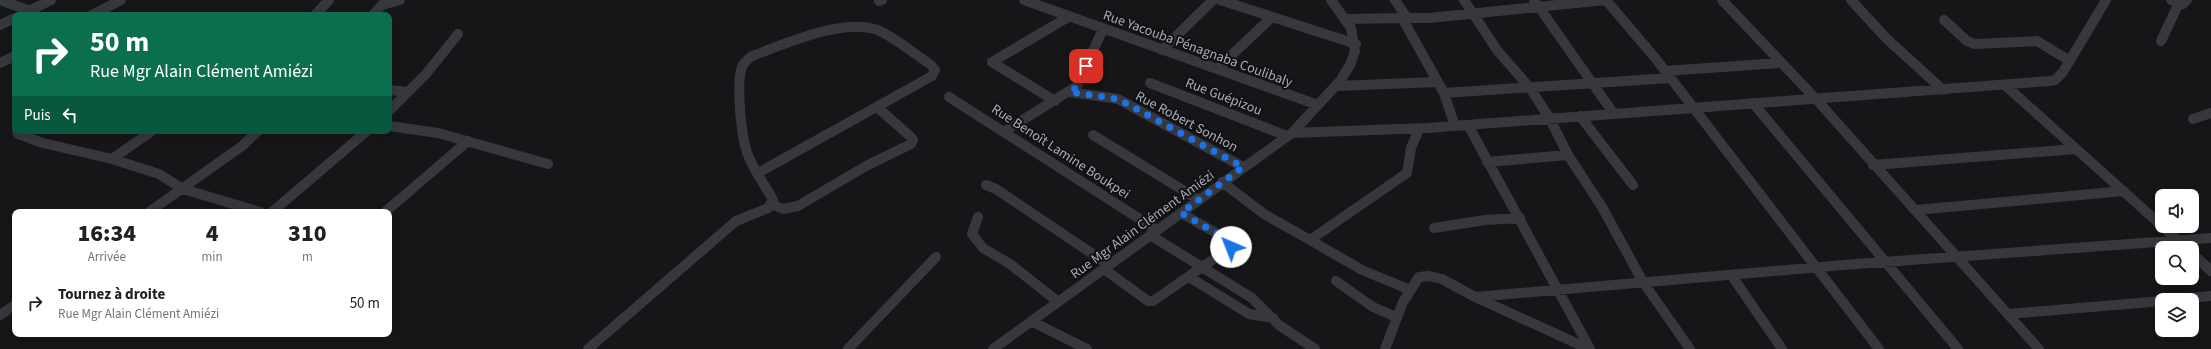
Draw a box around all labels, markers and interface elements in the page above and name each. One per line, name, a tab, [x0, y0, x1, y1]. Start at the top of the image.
street label: Rue Yacouba Pénagnaba Coulibaly	[1100, 5, 1296, 93]
text: 50 m	[90, 22, 149, 62]
icon: right	[24, 28, 76, 80]
pin	[1069, 49, 1103, 83]
icon: arrive	[1075, 55, 1097, 77]
text: Rue Mgr Alain Clément Amiézi	[90, 59, 313, 84]
street label: Rue Guépizou	[1182, 73, 1265, 121]
street label: Rue Robert Sonhon	[1132, 86, 1241, 157]
street label: Rue Benoît Lamine Boukpei	[987, 99, 1134, 204]
icon: left	[59, 104, 81, 126]
text: Puis	[24, 105, 51, 126]
street label: Rue Mgr Alain Clément Amiézi	[1066, 166, 1219, 284]
map controls	[2155, 189, 2199, 337]
button: sound	[2155, 189, 2199, 233]
text: 16:34	[77, 216, 136, 251]
text: 4	[206, 216, 219, 251]
text: 310	[288, 216, 327, 251]
position arrow	[1210, 226, 1252, 268]
button: search	[2155, 241, 2199, 285]
text: Arrivée	[88, 248, 126, 266]
text: min	[202, 248, 223, 266]
text: m	[302, 248, 313, 266]
text: Tournez à droite	[58, 284, 165, 305]
icon: right	[24, 292, 46, 314]
text: 50 m	[350, 293, 380, 314]
button: layers	[2155, 293, 2199, 337]
text: Rue Mgr Alain Clément Amiézi	[58, 305, 219, 323]

